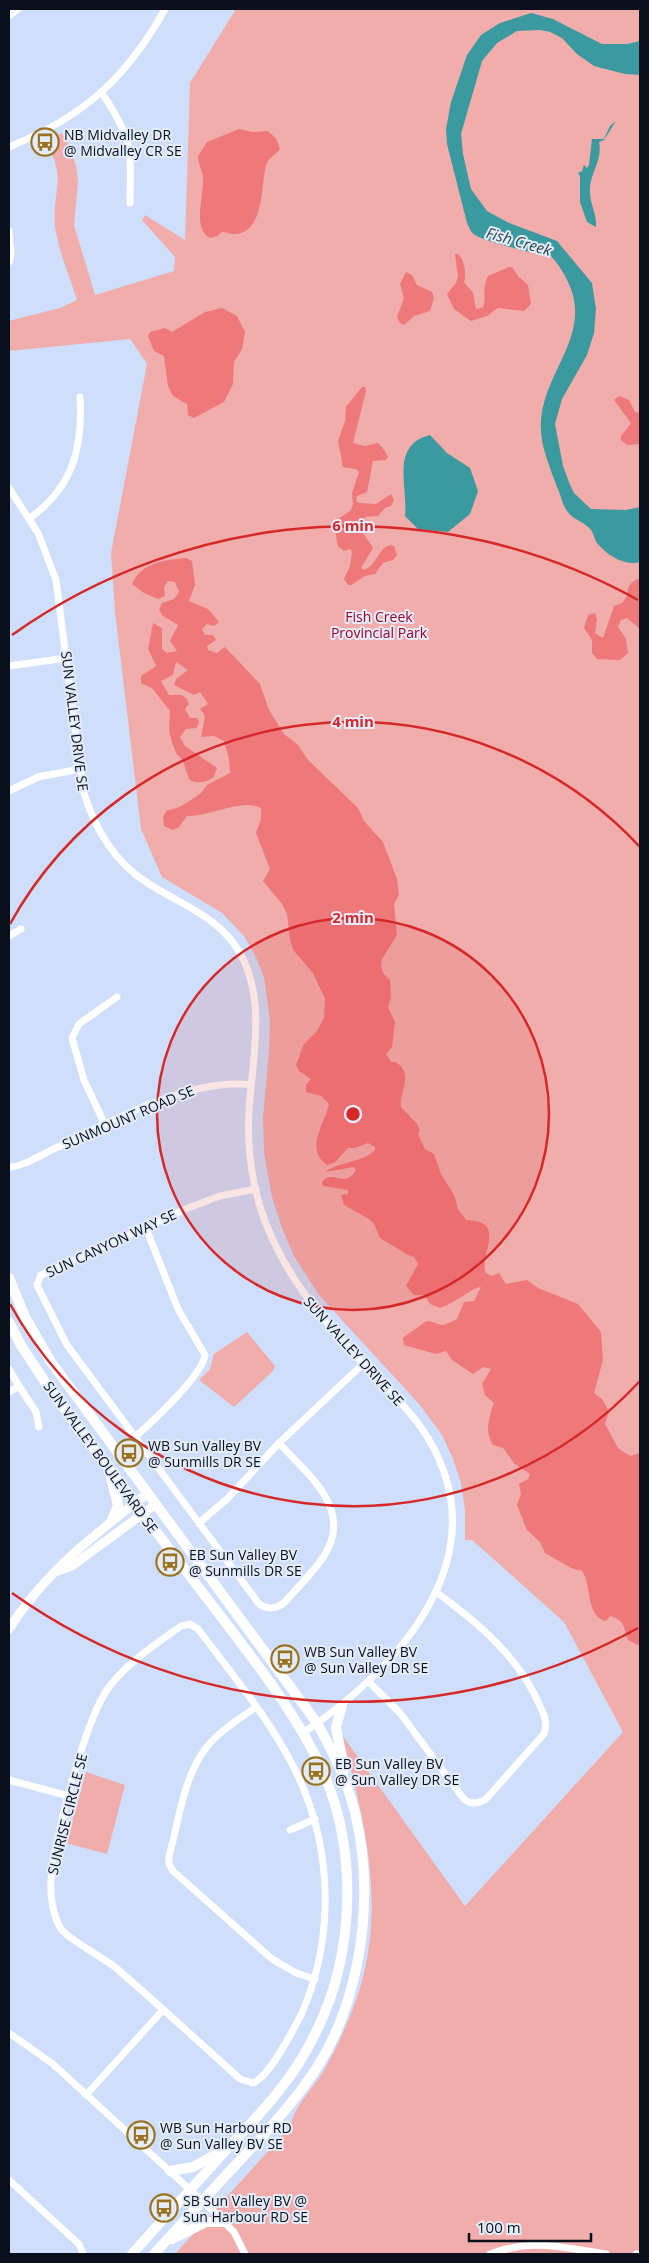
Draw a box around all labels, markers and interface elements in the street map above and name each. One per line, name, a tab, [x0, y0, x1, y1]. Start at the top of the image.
place label: NB Midvalley DR @ Midvalley CR SE	[64, 125, 182, 160]
bus stop icon: NB Midvalley DR @ Midvalley CR SE	[30, 127, 60, 157]
water label: Fish Creek	[484, 222, 555, 260]
text: 6 min	[332, 515, 374, 535]
park label: Fish Creek Provincial Park	[331, 607, 428, 642]
street label: SUN VALLEY DRIVE SE	[57, 650, 93, 792]
text: 4 min	[332, 711, 374, 731]
text: 2 min	[332, 907, 374, 927]
street label: SUNMOUNT ROAD SE	[59, 1081, 197, 1153]
centre of rings	[344, 1105, 362, 1123]
street label: SUN CANYON WAY SE	[43, 1204, 179, 1282]
street label: SUN VALLEY DRIVE SE	[300, 1292, 408, 1410]
street label: SUN VALLEY BOULEVARD SE	[39, 1377, 163, 1537]
place label: WB Sun Valley BV @ Sunmills DR SE	[148, 1436, 262, 1471]
bus stop icon: WB Sun Valley BV @ Sunmills DR SE	[114, 1438, 144, 1468]
place label: EB Sun Valley BV @ Sunmills DR SE	[189, 1545, 302, 1580]
bus stop icon: EB Sun Valley BV @ Sunmills DR SE	[155, 1547, 185, 1577]
place label: WB Sun Valley BV @ Sun Valley DR SE	[304, 1642, 428, 1677]
bus stop icon: WB Sun Valley BV @ Sun Valley DR SE	[270, 1644, 300, 1674]
street label: SUNRISE CIRCLE SE	[43, 1751, 91, 1877]
place label: EB Sun Valley BV @ Sun Valley DR SE	[335, 1754, 459, 1789]
bus stop icon: EB Sun Valley BV @ Sun Valley DR SE	[301, 1756, 331, 1786]
place label: WB Sun Harbour RD @ Sun Valley BV SE	[160, 2118, 292, 2153]
bus stop icon: WB Sun Harbour RD @ Sun Valley BV SE	[126, 2120, 156, 2150]
place label: SB Sun Valley BV @ Sun Harbour RD SE	[183, 2191, 308, 2226]
bus stop icon: SB Sun Valley BV @ Sun Harbour RD SE	[149, 2193, 179, 2223]
scale bar	[469, 2210, 592, 2242]
text: 100 m	[477, 2217, 521, 2237]

